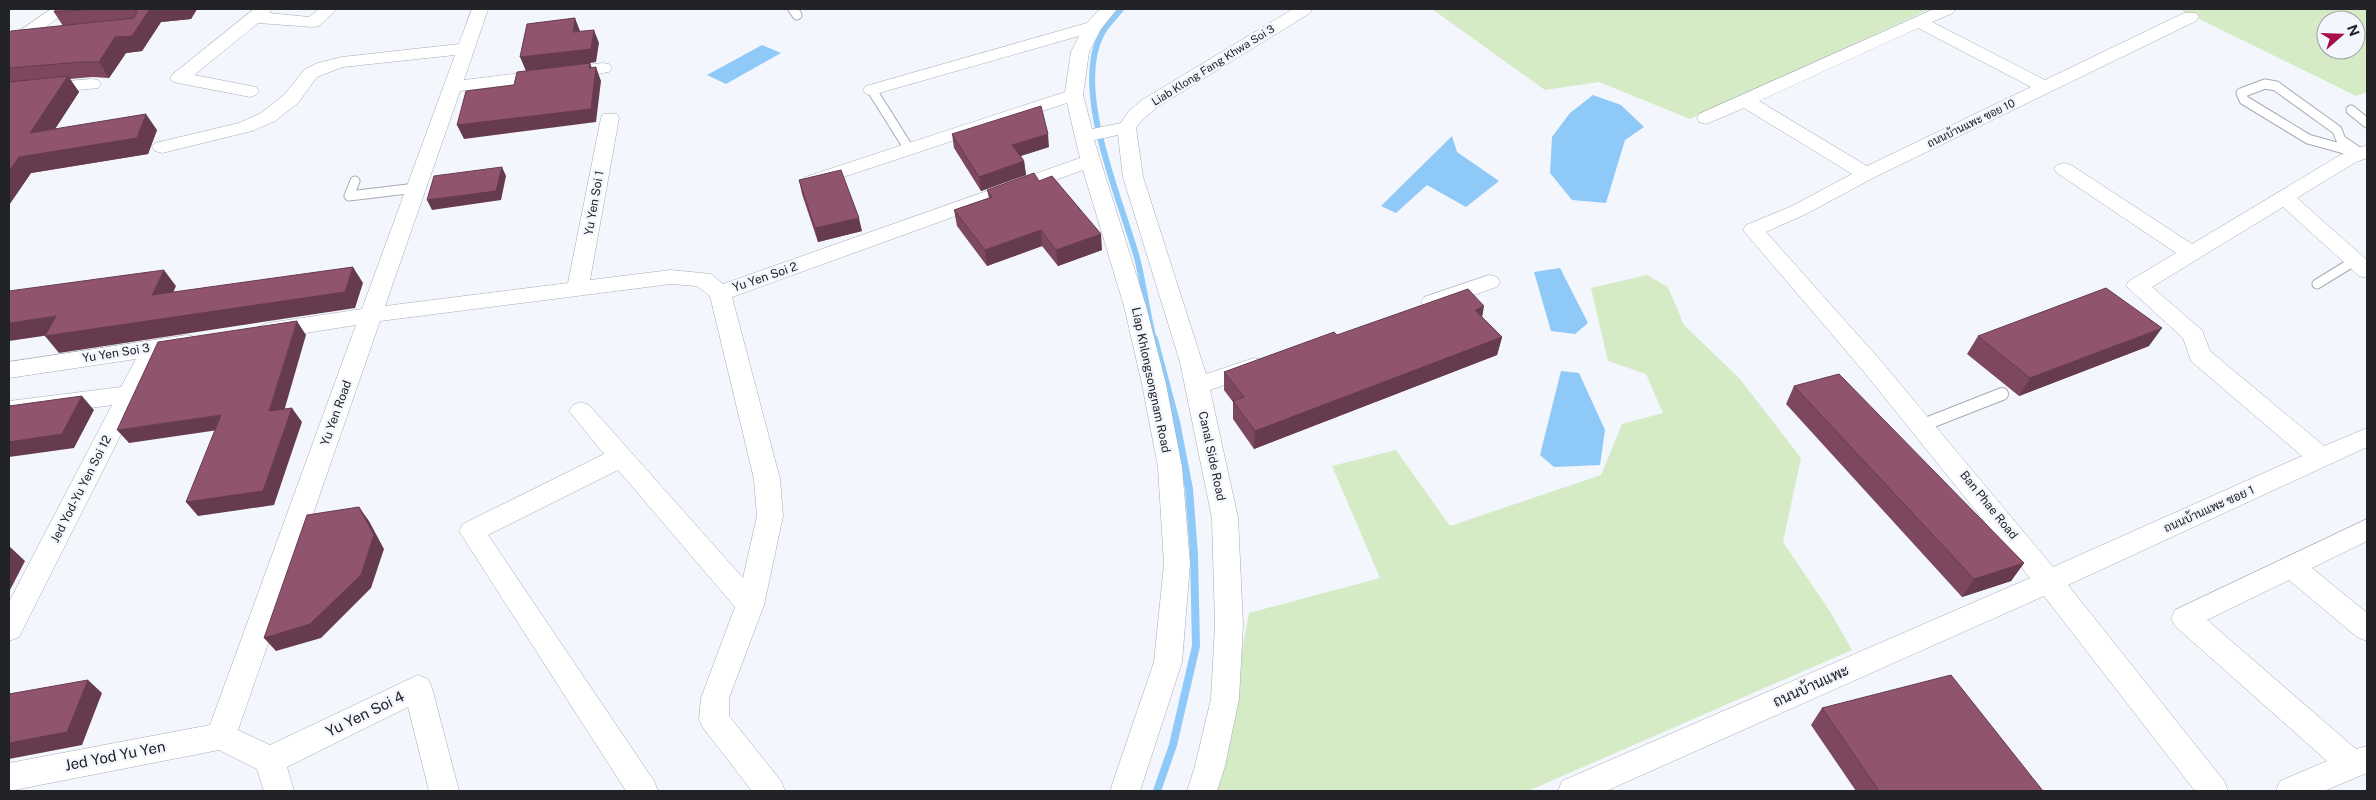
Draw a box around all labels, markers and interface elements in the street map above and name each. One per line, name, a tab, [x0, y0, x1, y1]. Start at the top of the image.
north arrow	[2316, 10, 2366, 60]
street label: Liab Klong Fang Khwa Soi 3	[1150, 22, 1277, 108]
text: N	[2344, 23, 2363, 38]
street label: ถนนบ้านแพะ ซอย 10	[1925, 96, 2017, 149]
street label: Yu Yen Soi 1	[581, 170, 607, 236]
street label: Yu Yen Soi 2	[731, 259, 799, 295]
street label: Liap Khlongsongnam Road	[1129, 306, 1173, 454]
street label: Yu Yen Soi 3	[81, 341, 151, 365]
street label: Yu Yen Road	[318, 379, 354, 447]
street label: Canal Side Road	[1196, 410, 1228, 502]
street label: Jed Yod-Yu Yen Soi 12	[48, 433, 114, 545]
street label: Ban Phae Road	[1957, 468, 2021, 542]
street label: ถนนบ้านแพะ ซอย 1	[2162, 483, 2256, 535]
street label: ถนนบ้านแพะ	[1770, 660, 1852, 710]
street label: Yu Yen Soi 4	[323, 687, 407, 740]
street label: Jed Yod Yu Yen	[63, 737, 167, 774]

